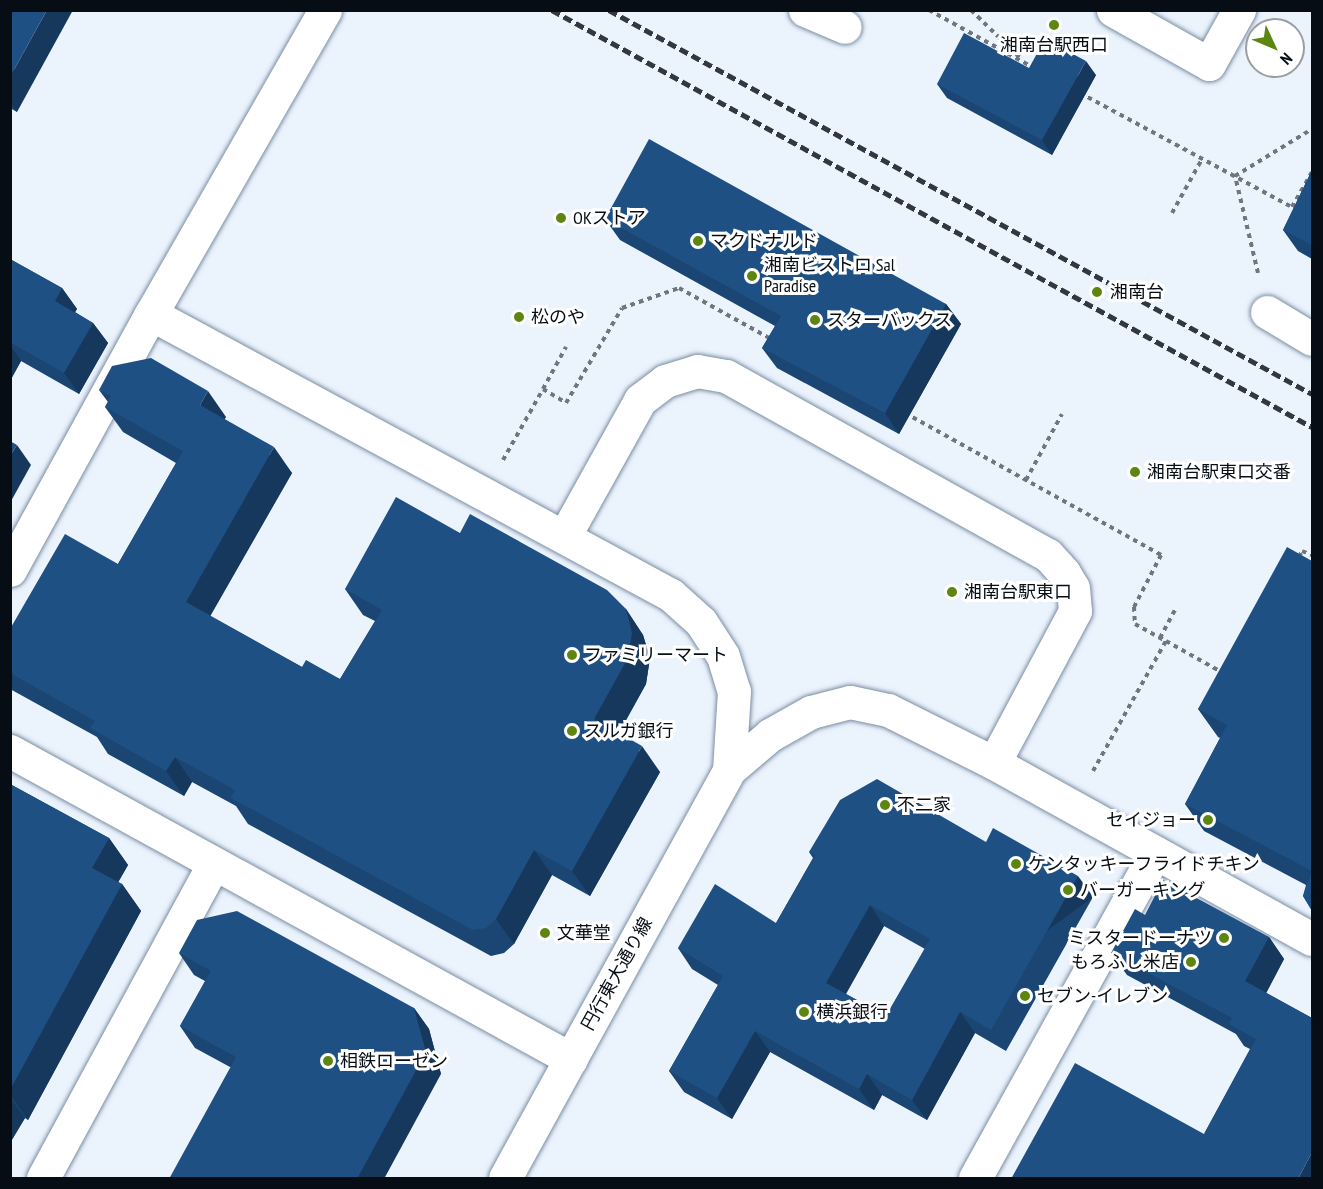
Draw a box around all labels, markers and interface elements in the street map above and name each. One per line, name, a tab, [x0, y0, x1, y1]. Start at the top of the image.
marker: 湘南台駅西口	[1047, 18, 1061, 32]
north arrow	[1245, 18, 1305, 78]
place label: 湘南台駅西口	[1000, 34, 1108, 56]
text: N	[1276, 49, 1297, 69]
place label: OKストア	[573, 207, 646, 229]
marker: OKストア	[554, 211, 568, 225]
place label: マクドナルド	[710, 230, 818, 252]
marker: マクドナルド	[691, 234, 705, 248]
place label: 湘南ビストロ Sal Paradise	[764, 255, 895, 298]
marker: 湘南ビストロ Sal Paradise	[745, 269, 759, 283]
place label: 湘南台	[1110, 281, 1164, 303]
marker: 湘南台	[1088, 283, 1106, 301]
place label: 松のや	[531, 306, 585, 328]
place label: スターバックス	[827, 309, 953, 331]
marker: 松のや	[512, 310, 526, 324]
marker: スターバックス	[808, 313, 822, 327]
place label: 湘南台駅東口交番	[1147, 461, 1291, 483]
marker: 湘南台駅東口交番	[1128, 465, 1142, 479]
place label: 湘南台駅東口	[964, 581, 1072, 603]
marker: 湘南台駅東口	[945, 585, 959, 599]
place label: ファミリーマート	[584, 644, 728, 666]
marker: ファミリーマート	[565, 648, 579, 662]
place label: スルガ銀行	[584, 720, 674, 742]
marker: スルガ銀行	[565, 724, 579, 738]
place label: 不二家	[897, 794, 951, 816]
marker: 不二家	[878, 798, 892, 812]
place label: セイジョー	[1106, 809, 1196, 831]
marker: セイジョー	[1201, 813, 1215, 827]
place label: ケンタッキーフライドチキン	[1028, 853, 1262, 875]
marker: ケンタッキーフライドチキン	[1009, 857, 1023, 871]
place label: バーガーキング	[1080, 879, 1206, 901]
marker: バーガーキング	[1061, 883, 1075, 897]
street label: 円行東大通り線	[577, 914, 657, 1034]
place label: 文華堂	[557, 922, 611, 944]
marker: 文華堂	[538, 926, 552, 940]
place label: ミスタードーナツ	[1068, 927, 1212, 949]
marker: ミスタードーナツ	[1217, 931, 1231, 945]
place label: もろふし米店	[1071, 951, 1179, 973]
marker: もろふし米店	[1184, 955, 1198, 969]
place label: セブン-イレブン	[1037, 985, 1168, 1007]
marker: セブン-イレブン	[1018, 989, 1032, 1003]
place label: 横浜銀行	[816, 1001, 888, 1023]
marker: 横浜銀行	[797, 1005, 811, 1019]
place label: 相鉄ローゼン	[340, 1050, 448, 1072]
marker: 相鉄ローゼン	[321, 1054, 335, 1068]

